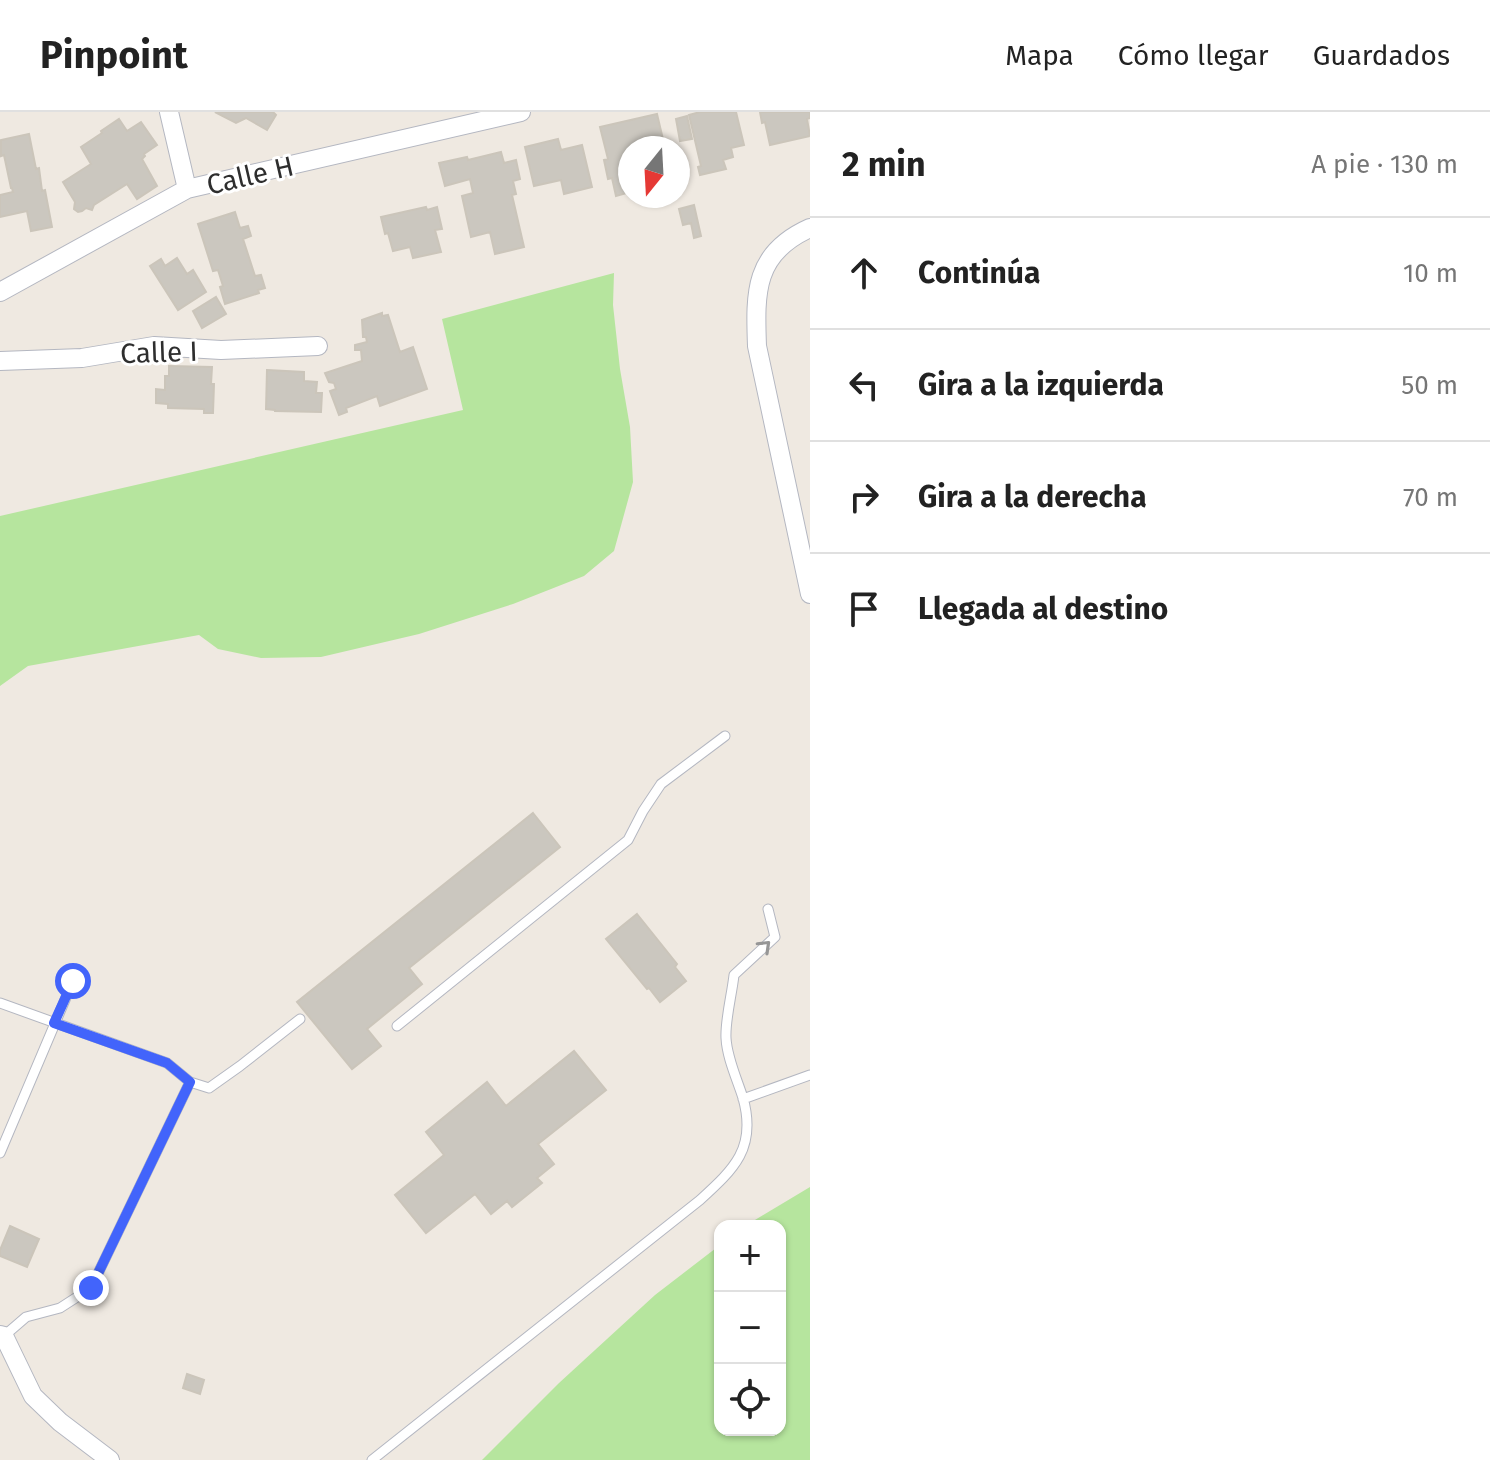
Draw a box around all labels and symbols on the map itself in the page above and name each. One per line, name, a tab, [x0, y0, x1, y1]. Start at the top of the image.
north arrow	[618, 136, 690, 208]
street label: Calle H	[203, 149, 297, 202]
street label: Calle I	[120, 335, 198, 370]
one-way arrow	[756, 941, 770, 955]
route start	[55, 963, 91, 999]
route end	[73, 1270, 109, 1306]

